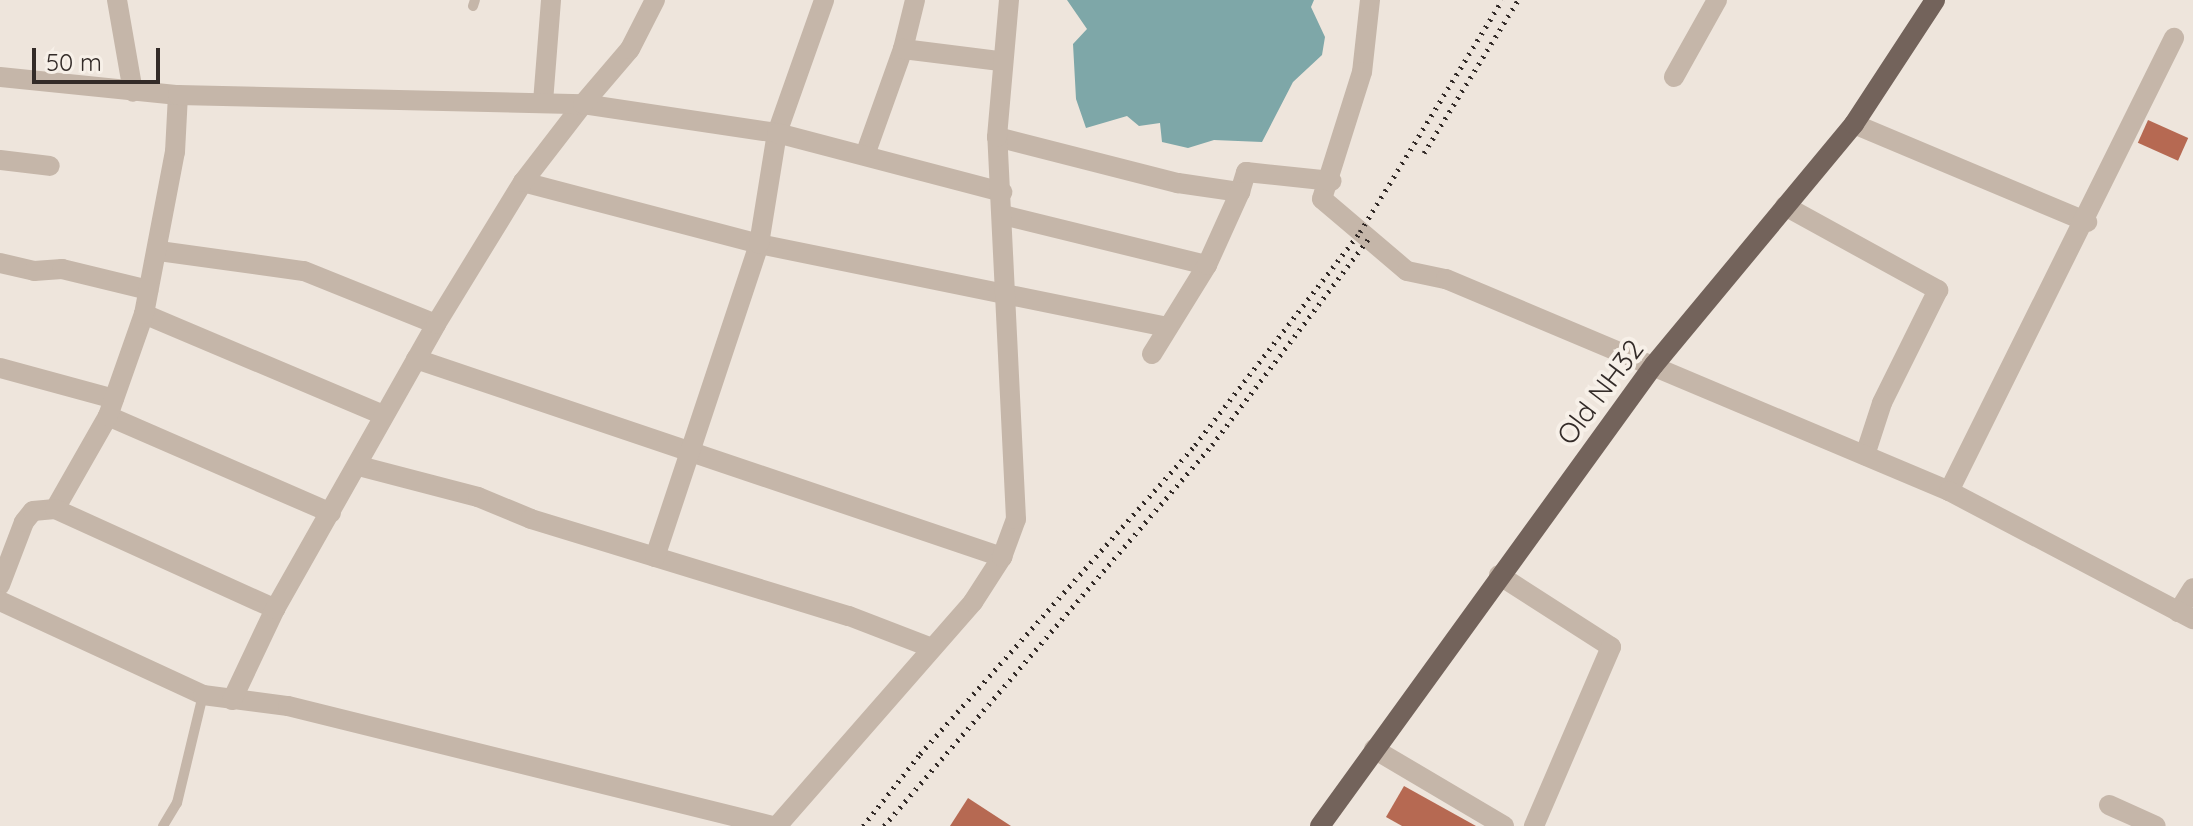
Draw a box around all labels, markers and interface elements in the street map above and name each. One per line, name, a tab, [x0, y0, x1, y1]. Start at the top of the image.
scale bar	[36, 32, 164, 82]
text: 50 m	[46, 47, 102, 77]
street label: Old NH32	[1550, 333, 1650, 451]

